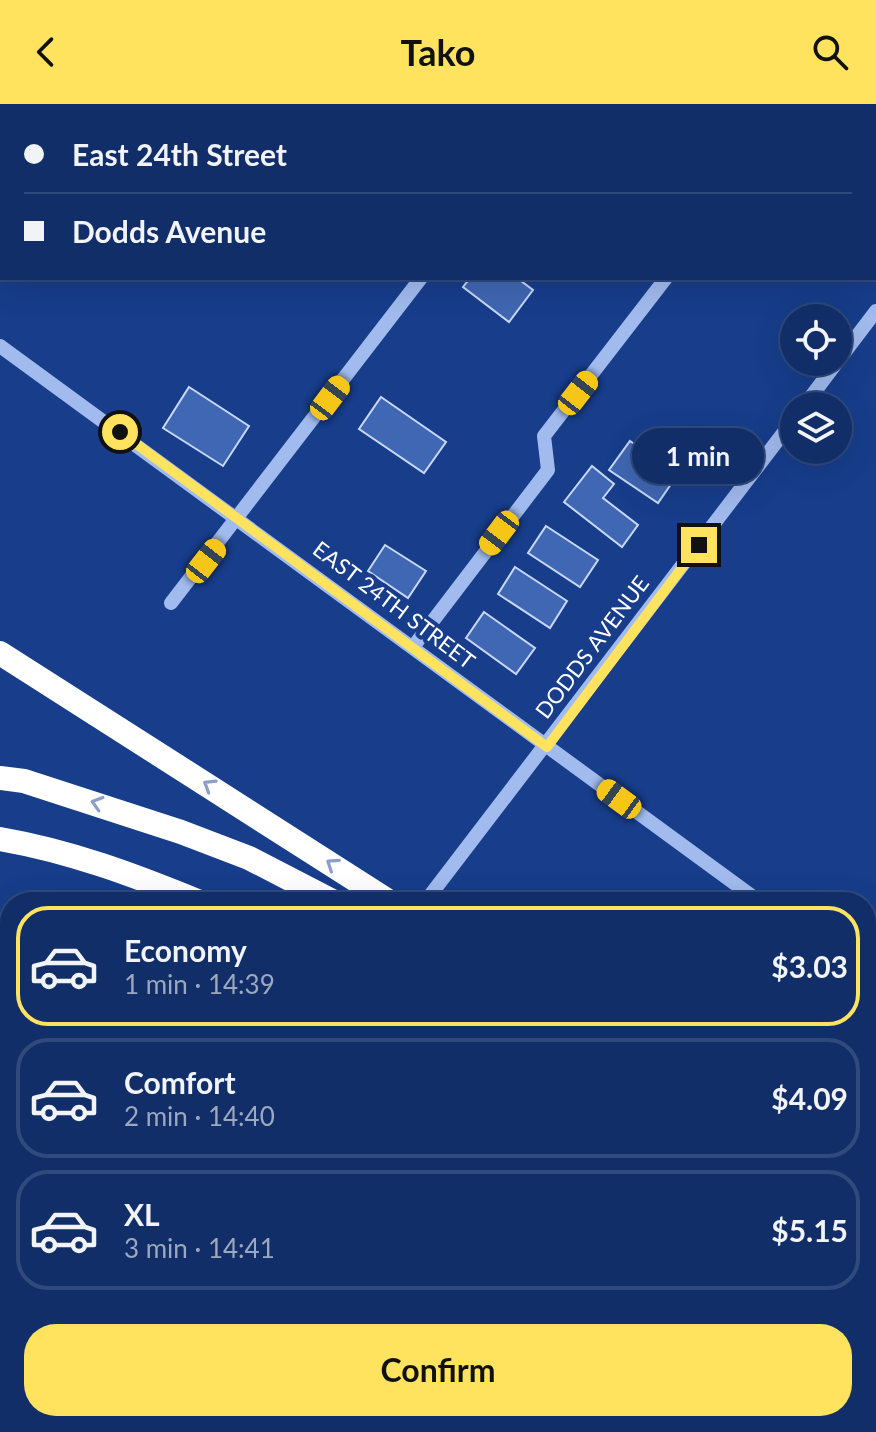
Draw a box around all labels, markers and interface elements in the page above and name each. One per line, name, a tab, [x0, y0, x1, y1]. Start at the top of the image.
icon: back	[24, 30, 68, 74]
text: Tako	[401, 30, 475, 74]
icon: search	[808, 30, 852, 74]
text: East 24th Street	[72, 136, 287, 172]
text: Dodds Avenue	[72, 213, 266, 249]
map controls	[780, 304, 852, 464]
button: locate	[780, 304, 852, 376]
car	[554, 367, 602, 419]
car	[306, 372, 354, 424]
button: layers	[780, 392, 852, 464]
route start	[102, 414, 138, 450]
callout: 1 min	[633, 429, 765, 485]
text: 1 min	[666, 440, 730, 472]
car	[475, 507, 523, 559]
route end	[681, 527, 717, 563]
car	[182, 535, 230, 587]
street label: EAST 24TH STREET	[308, 535, 481, 674]
street label: DODDS AVENUE	[529, 570, 654, 723]
car	[593, 775, 645, 823]
one-way arrow	[203, 779, 217, 794]
one-way arrow	[91, 796, 105, 812]
one-way arrow	[327, 859, 341, 874]
icon: car	[28, 930, 100, 1002]
text: Economy	[124, 932, 247, 968]
text: $3.03	[771, 948, 848, 984]
text: 1 min · 14:39	[124, 968, 275, 1000]
icon: car	[28, 1062, 100, 1134]
text: Comfort	[124, 1064, 236, 1100]
text: $4.09	[771, 1080, 848, 1116]
text: 2 min · 14:40	[124, 1100, 275, 1132]
icon: car	[28, 1194, 100, 1266]
text: XL	[124, 1196, 160, 1232]
text: $5.15	[771, 1212, 848, 1248]
text: 3 min · 14:41	[124, 1232, 275, 1264]
button: Confirm	[24, 1324, 852, 1416]

